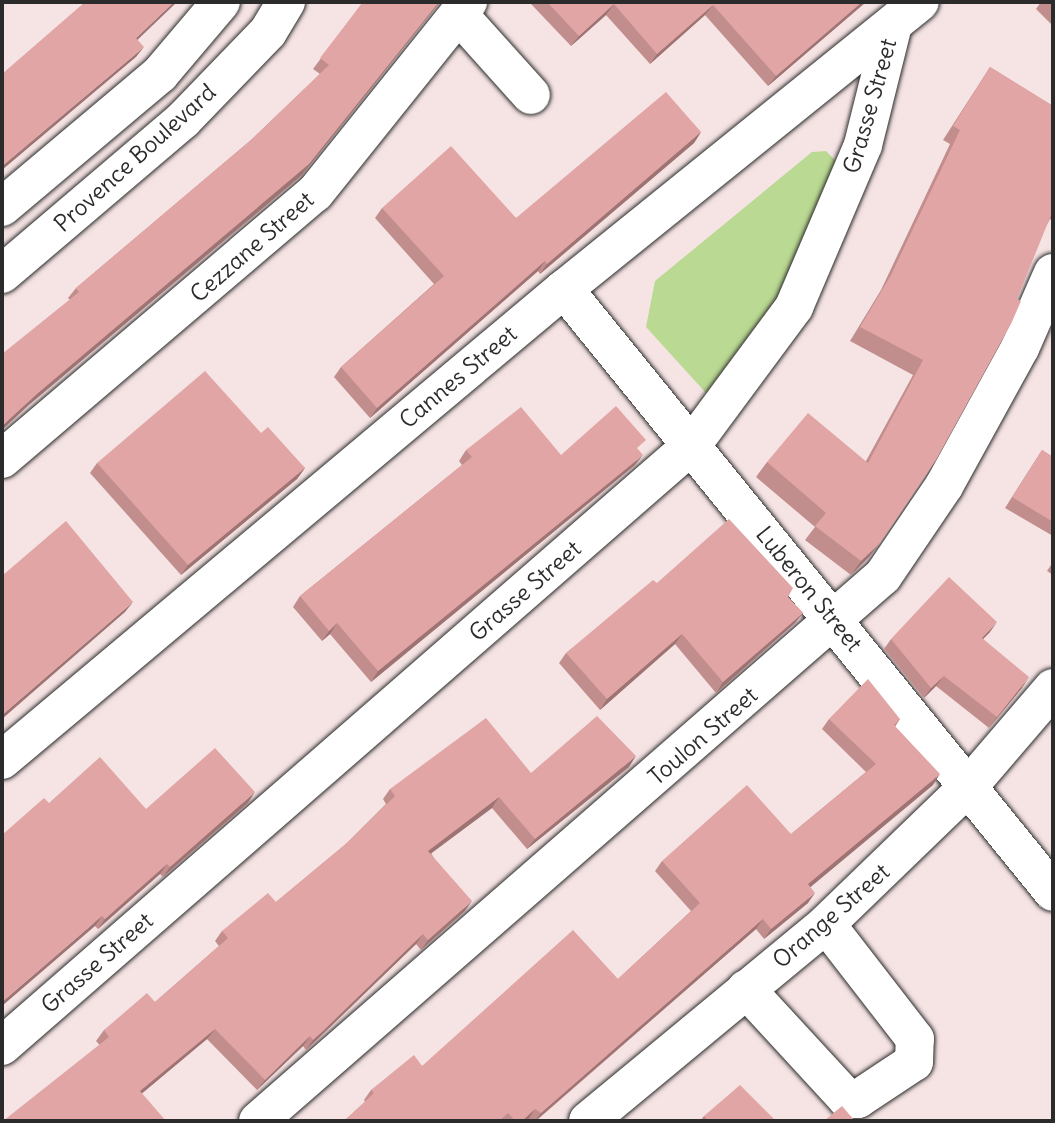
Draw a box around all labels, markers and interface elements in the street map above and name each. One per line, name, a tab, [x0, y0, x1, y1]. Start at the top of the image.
street label: Grasse Street	[838, 35, 902, 177]
street label: Provence Boulevard	[49, 78, 221, 238]
street label: Cezzane Street	[185, 186, 319, 308]
street label: Cannes Street	[394, 320, 522, 434]
street label: Luberon Street	[750, 521, 868, 657]
street label: Grasse Street	[463, 535, 587, 647]
street label: Toulon Street	[643, 681, 763, 791]
street label: Orange Street	[767, 858, 895, 974]
street label: Grasse Street	[35, 907, 159, 1019]

